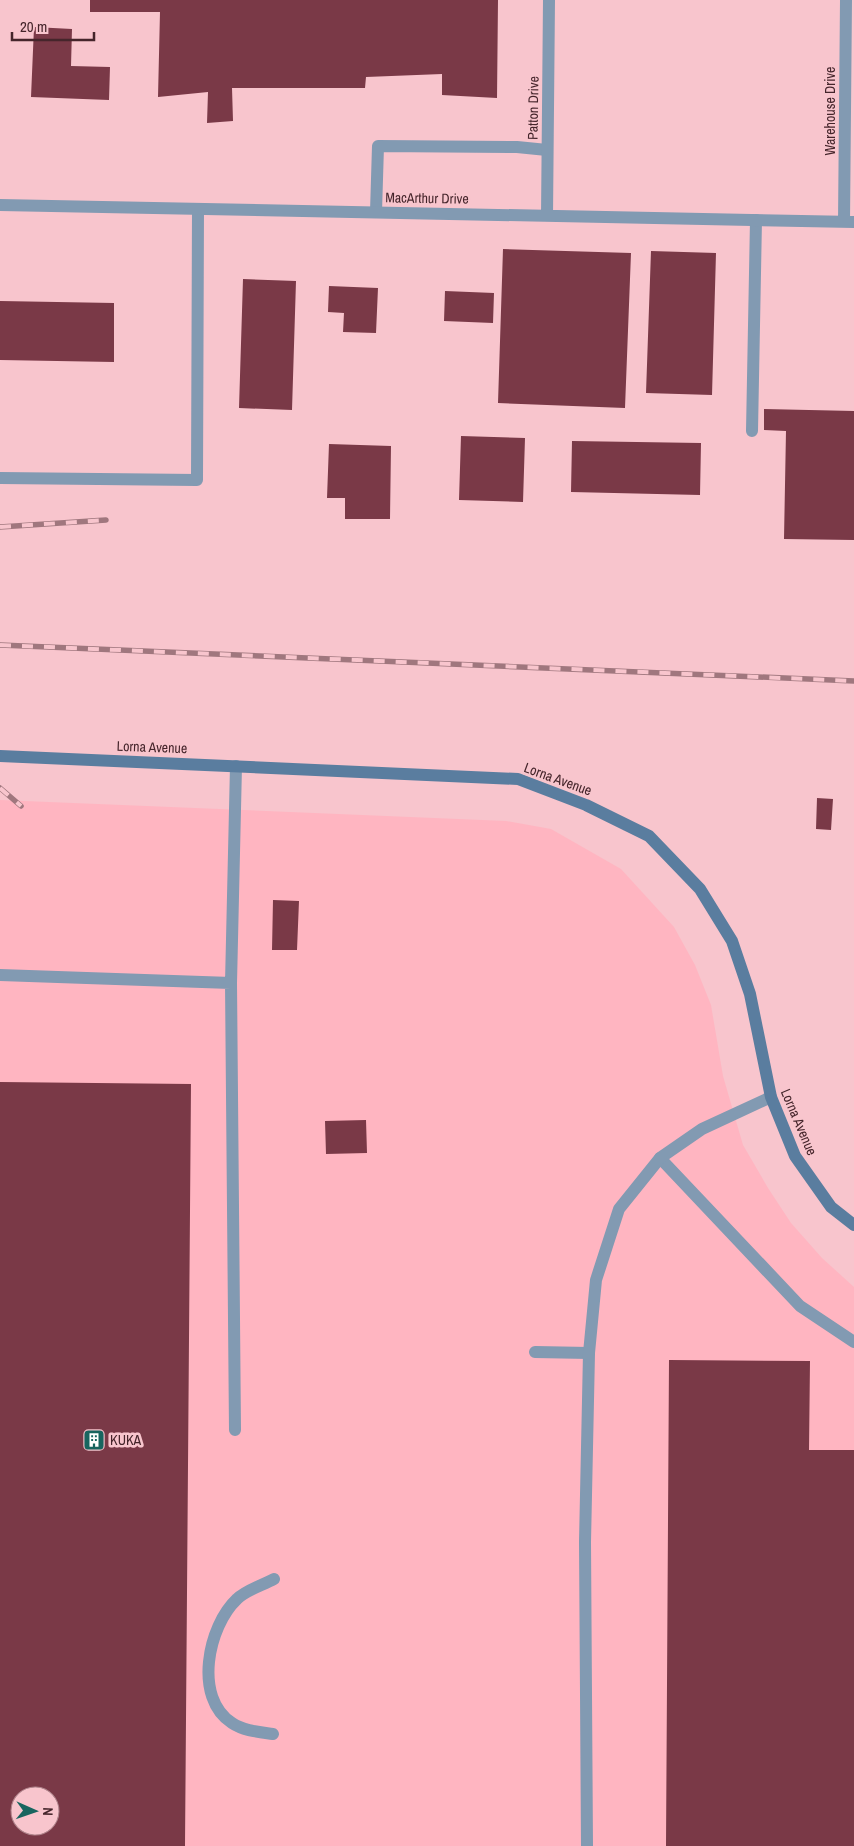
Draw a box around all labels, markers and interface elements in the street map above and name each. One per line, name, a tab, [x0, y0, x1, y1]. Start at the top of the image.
scale bar	[12, 10, 95, 42]
text: 20 m	[20, 16, 47, 37]
street label: Warehouse Drive	[821, 67, 839, 155]
street label: Patton Drive	[523, 76, 543, 140]
street label: MacArthur Drive	[385, 188, 469, 208]
street label: Lorna Avenue	[116, 737, 188, 757]
street label: Lorna Avenue	[522, 758, 594, 800]
street label: Lorna Avenue	[777, 1086, 821, 1158]
building icon: KUKA	[82, 1428, 106, 1452]
place label: KUKA	[110, 1431, 142, 1449]
north arrow	[10, 1786, 60, 1836]
text: N	[39, 1807, 57, 1816]

